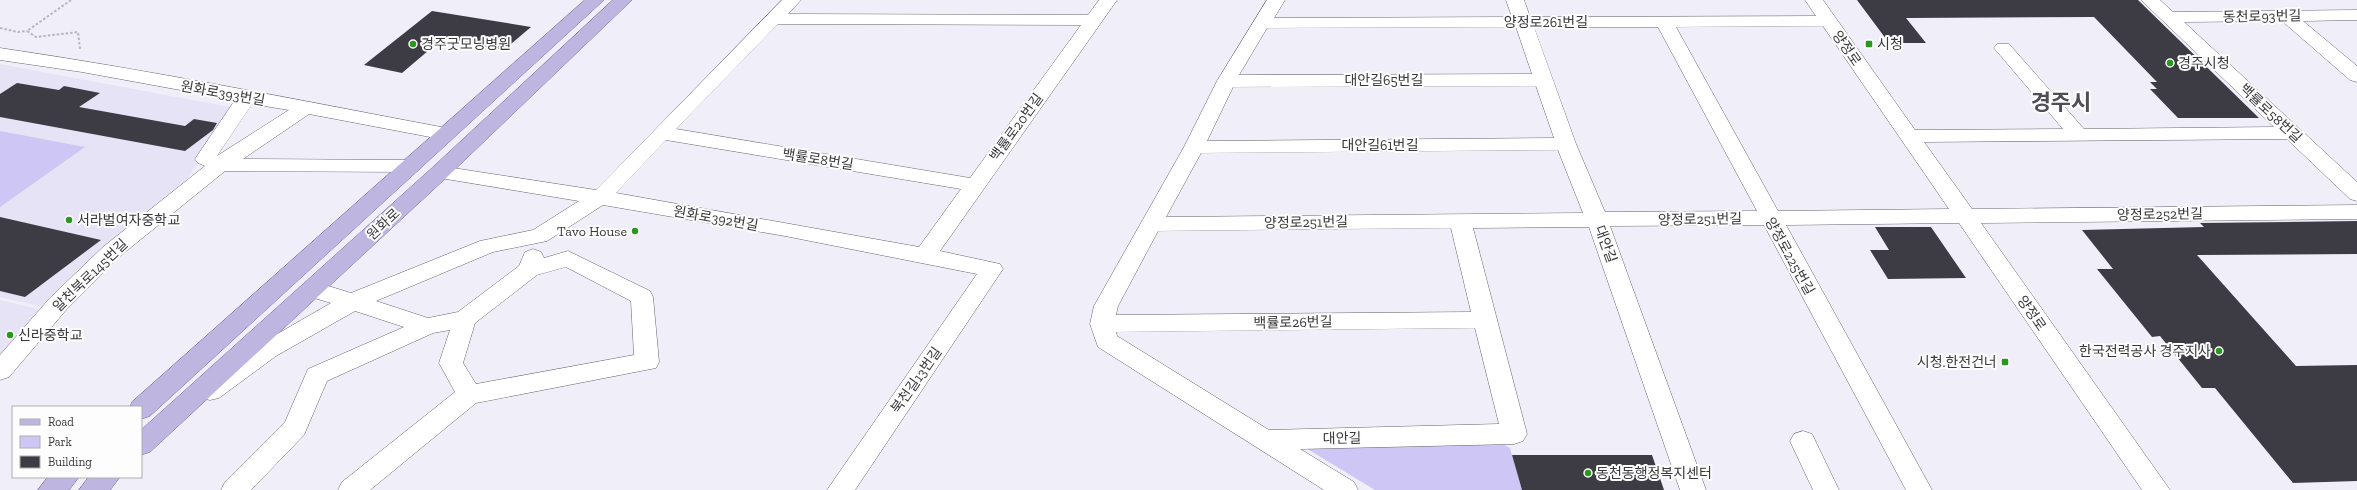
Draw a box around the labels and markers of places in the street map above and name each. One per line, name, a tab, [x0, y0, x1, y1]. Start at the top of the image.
place label: 경주굿모닝병원	[421, 36, 511, 53]
place label: 시청	[1877, 36, 1903, 53]
marker: 경주굿모닝병원	[408, 39, 418, 49]
marker: 시청	[1864, 39, 1874, 49]
place label: 경주시청	[2178, 55, 2230, 72]
marker: 경주시청	[2165, 58, 2175, 68]
place label: 서라벌여자중학교	[77, 212, 180, 229]
marker: 서라벌여자중학교	[64, 215, 74, 225]
place label: Tavo House	[557, 223, 627, 240]
marker: Tavo House	[630, 226, 640, 236]
place label: 신라중학교	[18, 327, 83, 344]
marker: 신라중학교	[5, 330, 15, 340]
place label: 한국전력공사 경주지사	[2079, 343, 2211, 360]
marker: 한국전력공사 경주지사	[2214, 346, 2224, 356]
place label: 시청.한전건너	[1917, 354, 1997, 371]
marker: 시청.한전건너	[2000, 357, 2010, 367]
place label: 동천동행정복지센터	[1596, 465, 1712, 482]
marker: 동천동행정복지센터	[1583, 468, 1593, 478]

